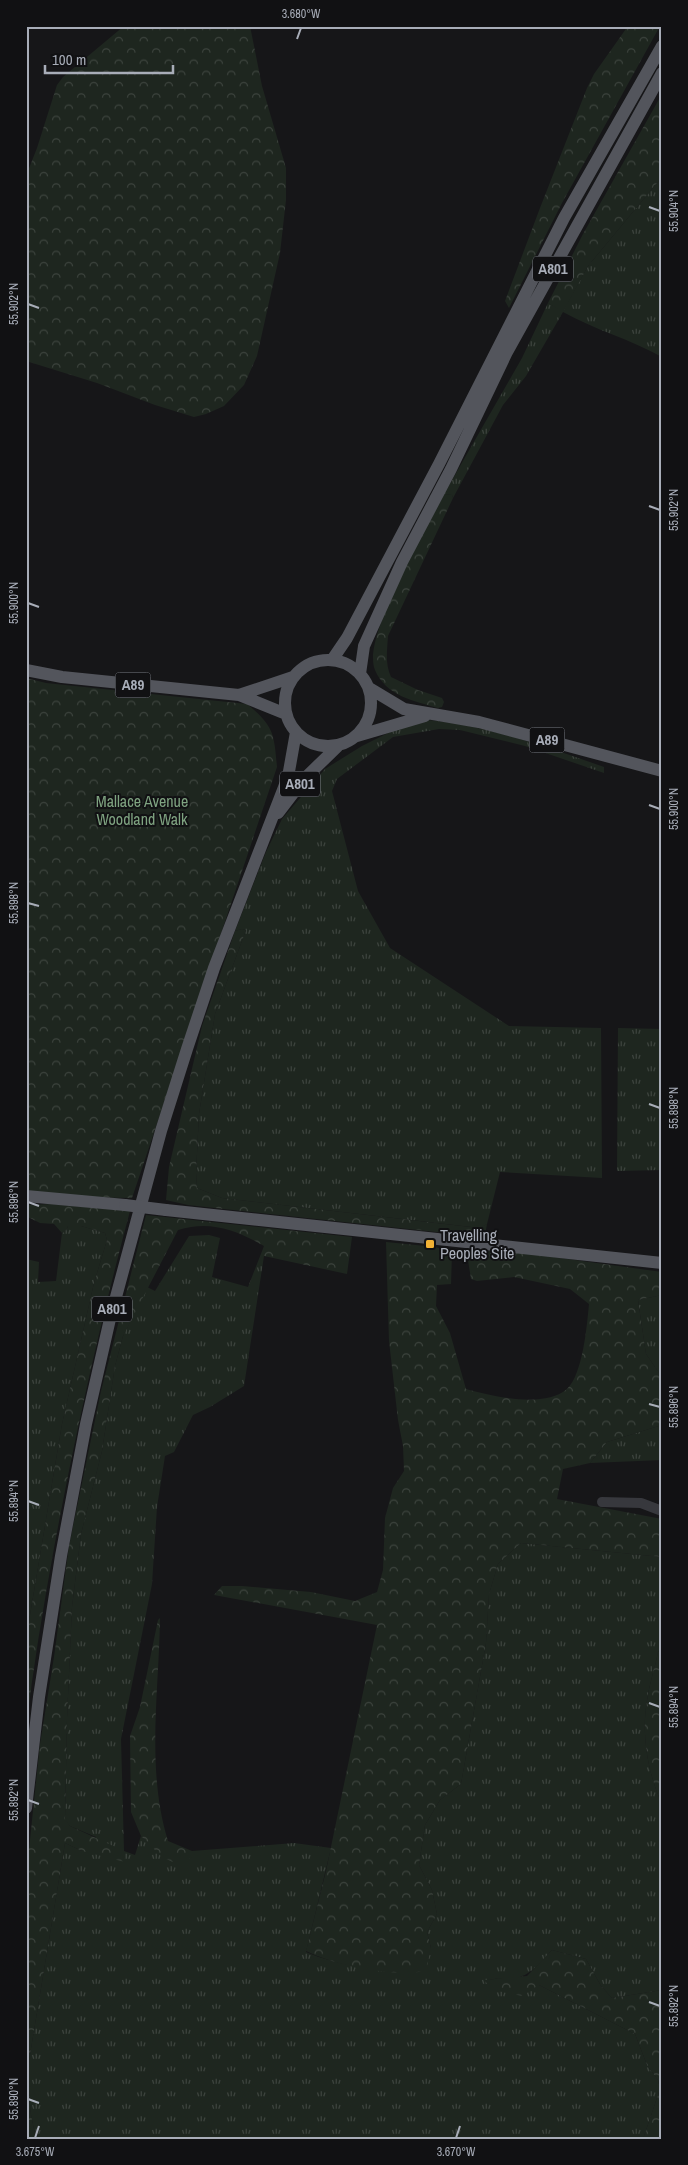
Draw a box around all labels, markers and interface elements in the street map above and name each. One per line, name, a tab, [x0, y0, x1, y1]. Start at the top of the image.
text: 3.680°W	[282, 6, 321, 22]
scale bar	[45, 42, 172, 74]
text: 100 m	[52, 49, 86, 70]
text: 55.904°N	[666, 190, 682, 232]
road number: A801	[533, 256, 573, 282]
text: 55.902°N	[6, 283, 22, 325]
text: 55.902°N	[666, 489, 682, 531]
text: 55.900°N	[6, 582, 22, 624]
road number: A89	[116, 672, 150, 698]
road number: A89	[530, 728, 564, 752]
road number: A801	[280, 772, 320, 796]
text: 55.900°N	[666, 788, 682, 830]
park label: Mallace Avenue Woodland Walk	[96, 790, 188, 830]
text: 55.898°N	[6, 882, 22, 924]
text: 55.898°N	[666, 1087, 682, 1129]
text: 55.896°N	[6, 1181, 22, 1223]
place label: Travelling Peoples Site	[440, 1224, 514, 1264]
marker: Travelling Peoples Site	[424, 1238, 436, 1250]
road number: A801	[92, 1296, 132, 1322]
text: 55.896°N	[666, 1386, 682, 1428]
text: 55.894°N	[6, 1480, 22, 1522]
text: 55.894°N	[666, 1686, 682, 1728]
text: 55.892°N	[6, 1779, 22, 1821]
text: 55.892°N	[666, 1985, 682, 2027]
text: 55.890°N	[6, 2078, 22, 2120]
text: 3.675°W	[16, 2144, 55, 2160]
text: 3.670°W	[437, 2144, 476, 2160]

